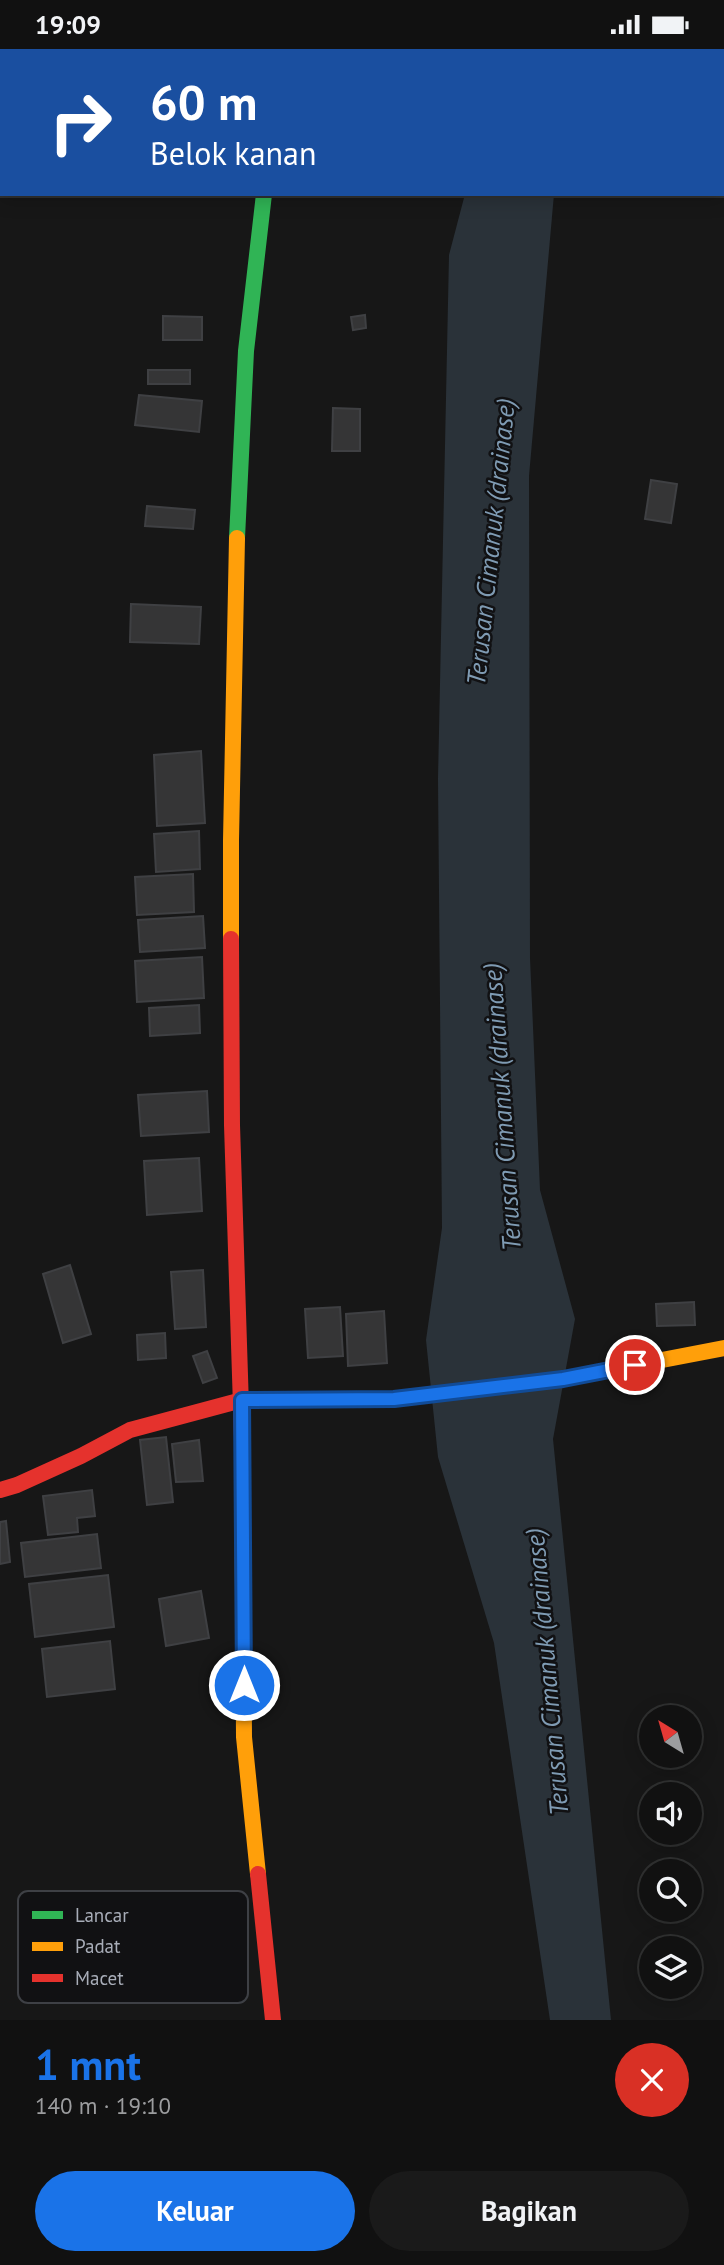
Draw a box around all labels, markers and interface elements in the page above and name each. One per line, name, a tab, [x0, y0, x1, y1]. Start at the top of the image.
text: 19:09	[35, 8, 101, 41]
text: 60 m	[150, 70, 257, 134]
icon: right	[35, 77, 126, 168]
text: Belok kanan	[150, 132, 316, 174]
water label: Terusan Cimanuk (drainase)	[459, 397, 522, 687]
water label: Terusan Cimanuk (drainase)	[475, 962, 528, 1252]
pin	[605, 1335, 665, 1395]
icon: arrive	[616, 1346, 654, 1384]
water label: Terusan Cimanuk (drainase)	[517, 1527, 576, 1817]
position arrow	[207, 1648, 281, 1722]
north arrow	[639, 1705, 702, 1767]
map controls	[639, 1705, 702, 1999]
button: sound	[639, 1782, 702, 1845]
button: search	[639, 1859, 702, 1922]
legend	[18, 1891, 248, 2003]
text: Lancar	[75, 1903, 129, 1927]
text: Padat	[75, 1934, 121, 1958]
button: layers	[639, 1936, 702, 1999]
text: Macet	[75, 1966, 124, 1990]
text: 1 mnt	[35, 2037, 141, 2092]
button: close	[615, 2043, 689, 2117]
text: 140 m · 19:10	[35, 2091, 171, 2120]
button: Keluar	[35, 2171, 355, 2251]
button: Bagikan	[369, 2171, 689, 2251]

